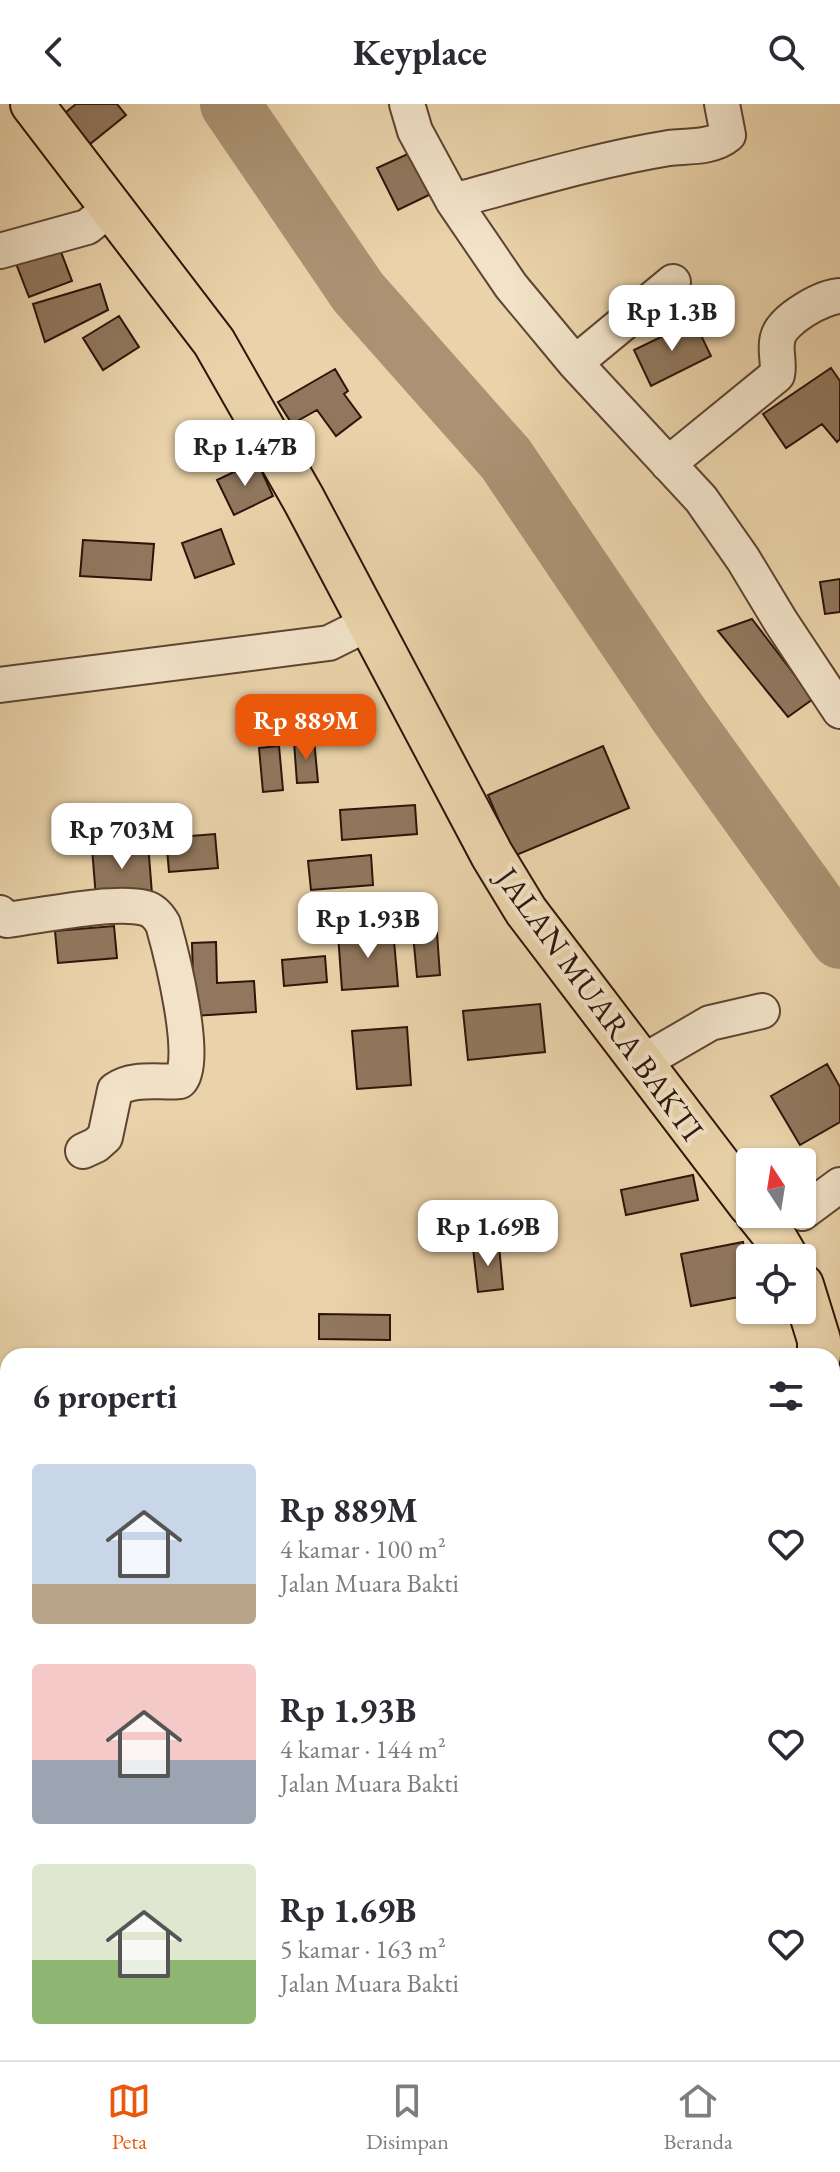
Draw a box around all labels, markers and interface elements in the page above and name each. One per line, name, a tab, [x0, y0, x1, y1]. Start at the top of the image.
text: Keyplace	[353, 29, 487, 76]
icon: back	[32, 30, 76, 74]
icon: search	[764, 30, 808, 74]
pin: Rp 1.3B	[598, 285, 746, 353]
text: Rp 1.3B	[627, 294, 717, 328]
pin: Rp 1.47B	[162, 420, 328, 488]
text: Rp 1.47B	[193, 429, 297, 463]
pin: Rp 889M	[232, 694, 380, 762]
text: Rp 889M	[253, 703, 359, 737]
pin: Rp 703M	[48, 803, 196, 871]
text: Rp 703M	[69, 812, 175, 846]
street label: JALAN MUARA BAKTI	[485, 857, 713, 1149]
pin: Rp 1.93B	[285, 892, 451, 960]
text: Rp 1.93B	[316, 901, 420, 935]
north arrow	[736, 1148, 816, 1228]
map controls	[736, 1148, 816, 1324]
pin: Rp 1.69B	[405, 1200, 571, 1268]
text: Rp 1.69B	[436, 1209, 540, 1243]
button: locate	[736, 1244, 816, 1324]
text: 6 properti	[32, 1374, 177, 1418]
icon: filters	[764, 1374, 808, 1418]
text: Rp 889M	[280, 1488, 418, 1532]
icon: home	[96, 1496, 192, 1592]
icon: heart	[764, 1522, 808, 1566]
text: 4 kamar · 100 m²	[280, 1532, 446, 1566]
text: Jalan Muara Bakti	[280, 1566, 459, 1600]
text: Rp 1.93B	[280, 1688, 416, 1732]
icon: home	[96, 1696, 192, 1792]
icon: heart	[764, 1722, 808, 1766]
text: 4 kamar · 144 m²	[280, 1732, 446, 1766]
text: Jalan Muara Bakti	[280, 1766, 459, 1800]
text: Rp 1.69B	[280, 1888, 416, 1932]
icon: home	[96, 1896, 192, 1992]
icon: heart	[764, 1922, 808, 1966]
text: 5 kamar · 163 m²	[280, 1932, 446, 1966]
text: Jalan Muara Bakti	[280, 1966, 459, 2000]
tab: Peta	[107, 2079, 151, 2156]
tab: Disimpan	[366, 2079, 449, 2156]
tab: Beranda	[664, 2079, 733, 2156]

